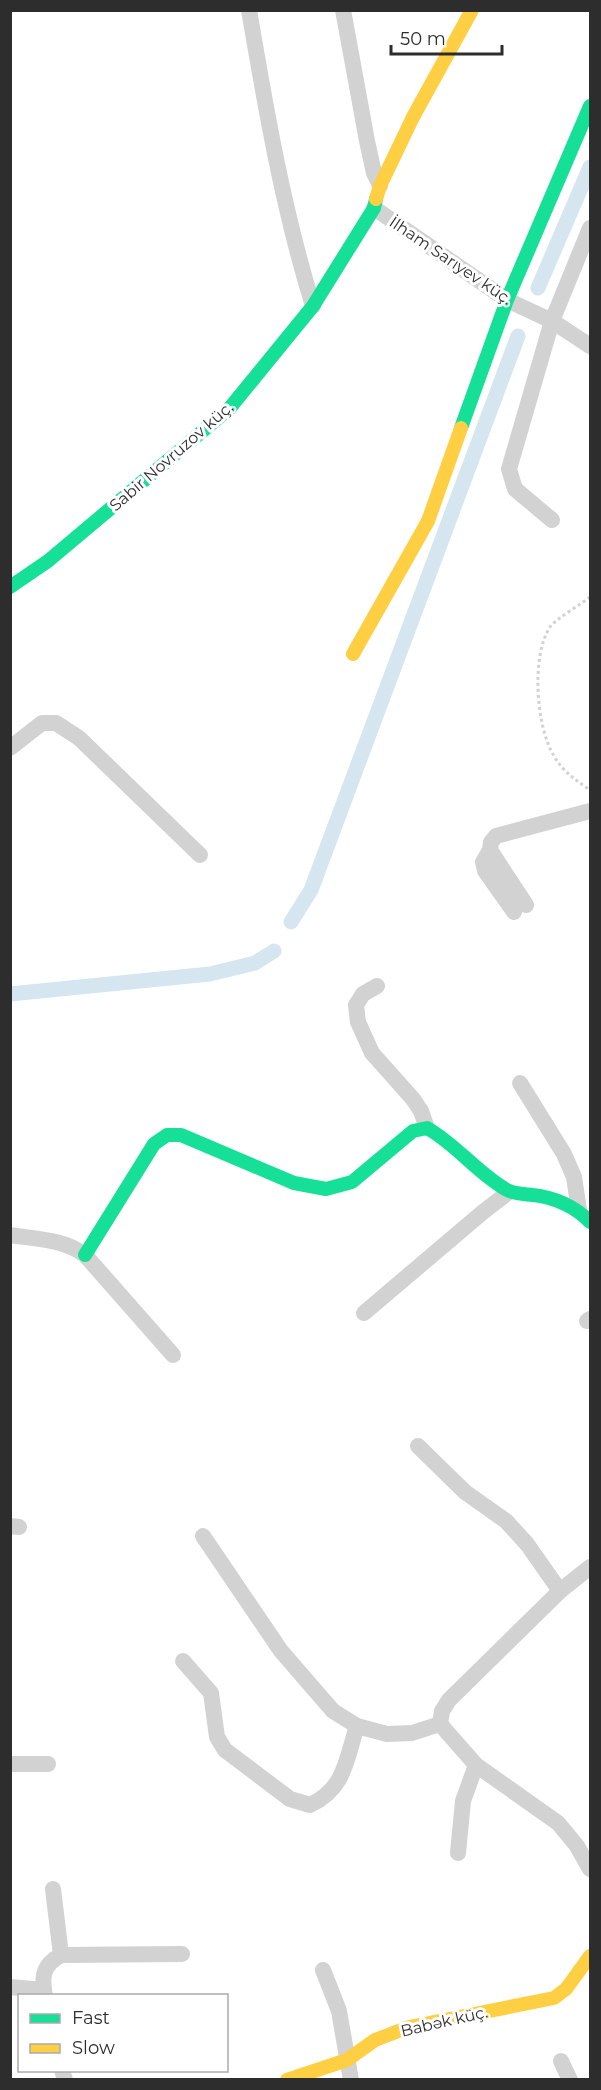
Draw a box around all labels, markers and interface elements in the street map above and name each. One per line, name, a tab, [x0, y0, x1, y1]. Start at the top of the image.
scale bar	[391, 18, 502, 56]
text: 50 m	[400, 28, 446, 50]
street label: İlham Sarıyev küç.	[386, 212, 516, 309]
street label: Sabir Novruzov küç.	[106, 398, 237, 515]
legend	[18, 1994, 228, 2072]
street label: Babək küç.	[399, 2002, 489, 2041]
text: Fast	[72, 2007, 110, 2029]
text: Slow	[72, 2037, 115, 2059]

